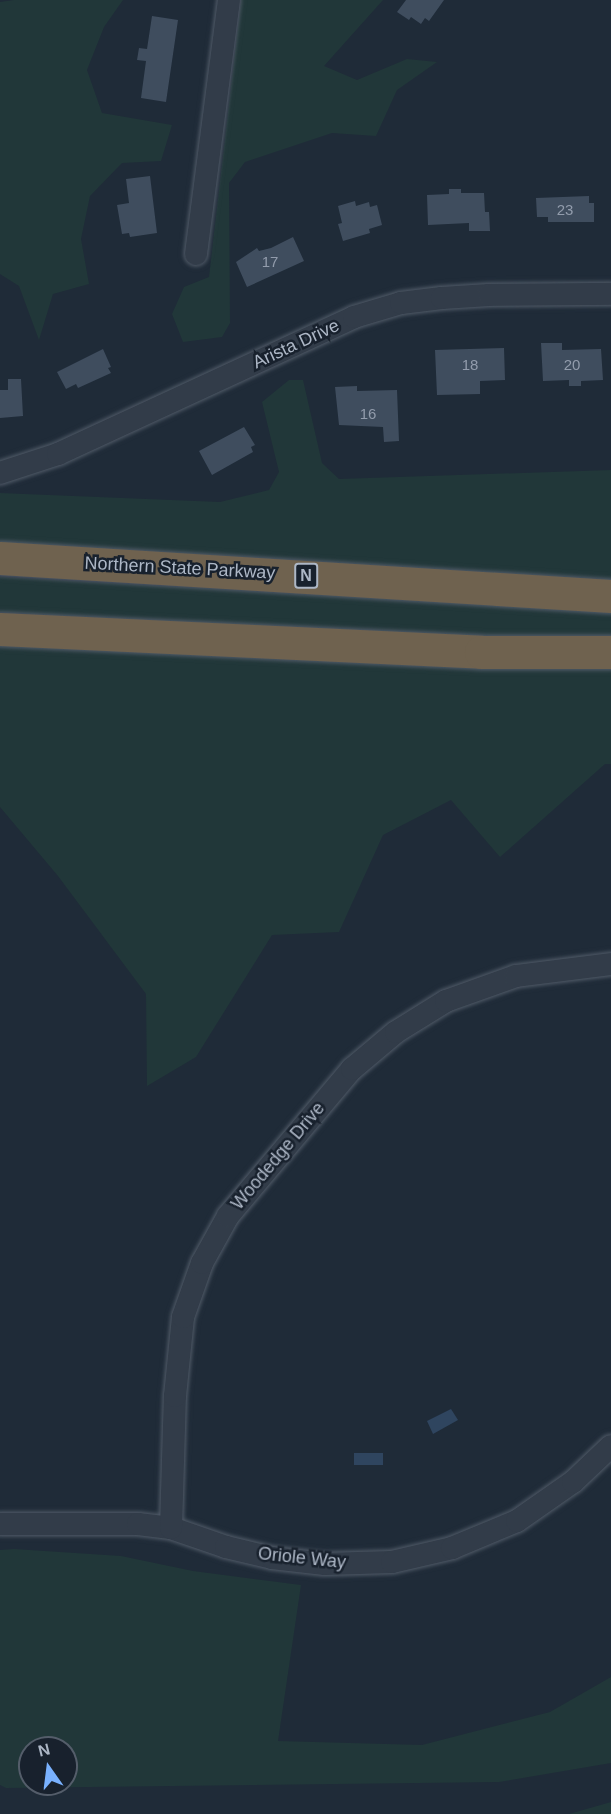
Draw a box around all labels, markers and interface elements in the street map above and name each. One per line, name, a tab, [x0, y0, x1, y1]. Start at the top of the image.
house number: 23	[557, 201, 573, 219]
house number: 17	[262, 253, 278, 271]
street label: Arista Drive	[249, 315, 343, 373]
house number: 18	[462, 356, 478, 374]
house number: 20	[564, 356, 580, 374]
house number: 16	[360, 405, 376, 423]
street label: Northern State Parkway	[84, 552, 276, 584]
road number: N	[294, 563, 318, 589]
street label: Woodedge Drive	[227, 1098, 329, 1214]
street label: Oriole Way	[257, 1543, 347, 1573]
north arrow	[18, 1736, 78, 1796]
text: N	[36, 1740, 52, 1760]

